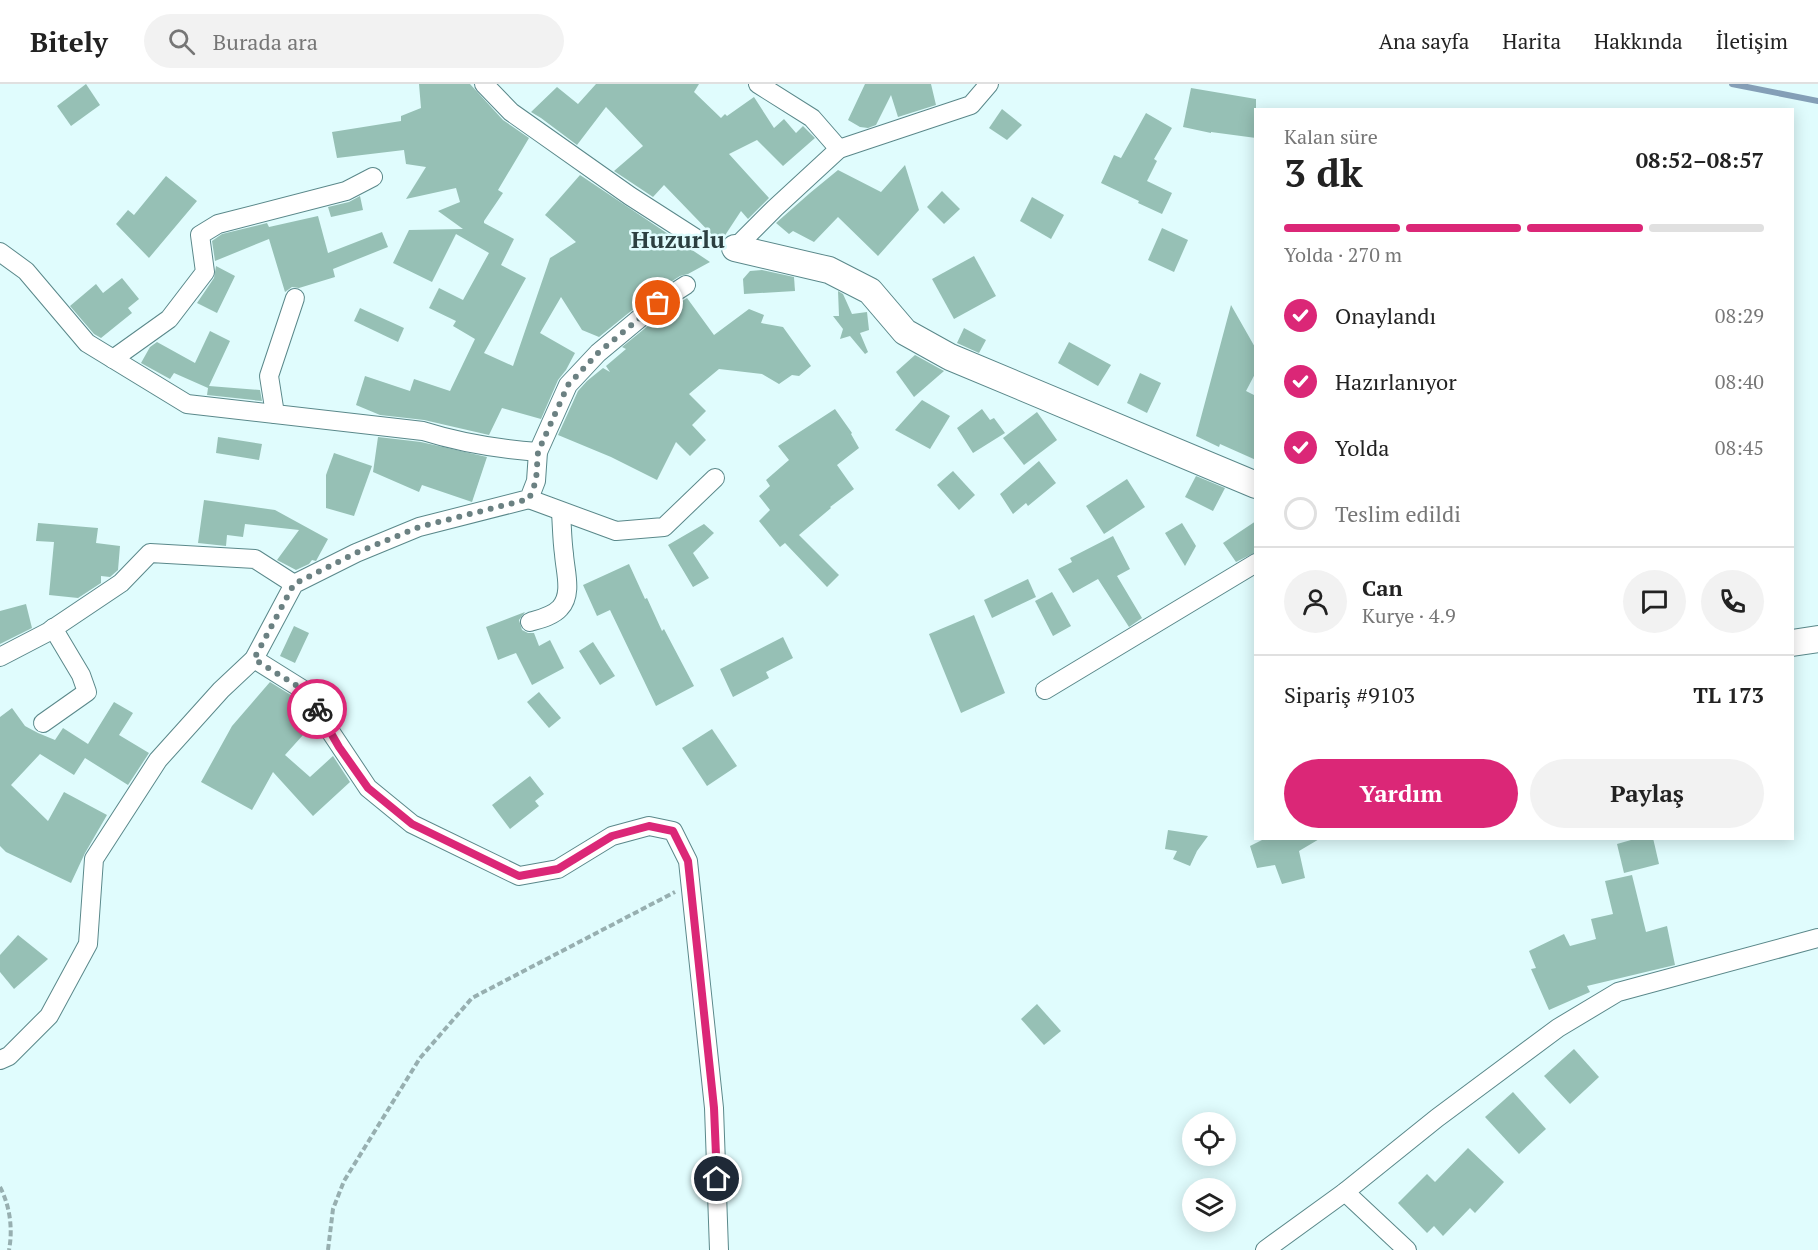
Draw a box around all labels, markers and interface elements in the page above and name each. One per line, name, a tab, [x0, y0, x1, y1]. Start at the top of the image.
search box	[144, 14, 564, 68]
text: Bitely	[30, 23, 108, 60]
icon: search	[165, 25, 198, 58]
text: Burada ara	[213, 27, 318, 56]
text: Ana sayfa	[1379, 27, 1469, 55]
text: Harita	[1502, 27, 1561, 55]
text: Hakkında	[1594, 27, 1683, 55]
text: İletişim	[1716, 27, 1788, 55]
text: Kalan süre	[1284, 123, 1378, 150]
text: 08:52–08:57	[1636, 145, 1764, 174]
text: 3 dk	[1284, 146, 1363, 198]
district label: Huzurlu	[631, 223, 725, 255]
text: Yolda · 270 m	[1284, 241, 1402, 268]
pin	[632, 277, 683, 328]
icon: bag	[641, 286, 674, 319]
icon: check	[1284, 299, 1317, 332]
text: Onaylandı	[1335, 301, 1436, 330]
text: 08:29	[1715, 302, 1764, 329]
icon: check	[1284, 365, 1317, 398]
text: Hazırlanıyor	[1335, 367, 1457, 396]
text: 08:40	[1715, 368, 1764, 395]
icon: check	[1284, 431, 1317, 464]
text: Yolda	[1335, 433, 1389, 462]
text: 08:45	[1715, 434, 1764, 461]
text: Teslim edildi	[1335, 499, 1461, 528]
button: person	[1284, 570, 1347, 633]
button: chat	[1623, 570, 1686, 633]
button: phone	[1701, 570, 1764, 633]
text: Can	[1362, 573, 1403, 602]
text: Kurye · 4.9	[1362, 602, 1456, 629]
courier	[287, 679, 347, 739]
text: Sipariş #9103	[1284, 680, 1415, 709]
text: TL 173	[1693, 680, 1764, 709]
icon: bike	[301, 693, 334, 726]
button: Yardım	[1284, 759, 1518, 828]
button: Paylaş	[1530, 759, 1764, 828]
map controls	[1182, 1112, 1236, 1232]
button: locate	[1182, 1112, 1236, 1166]
pin	[691, 1153, 742, 1204]
icon: home	[700, 1162, 733, 1195]
button: layers	[1182, 1178, 1236, 1232]

